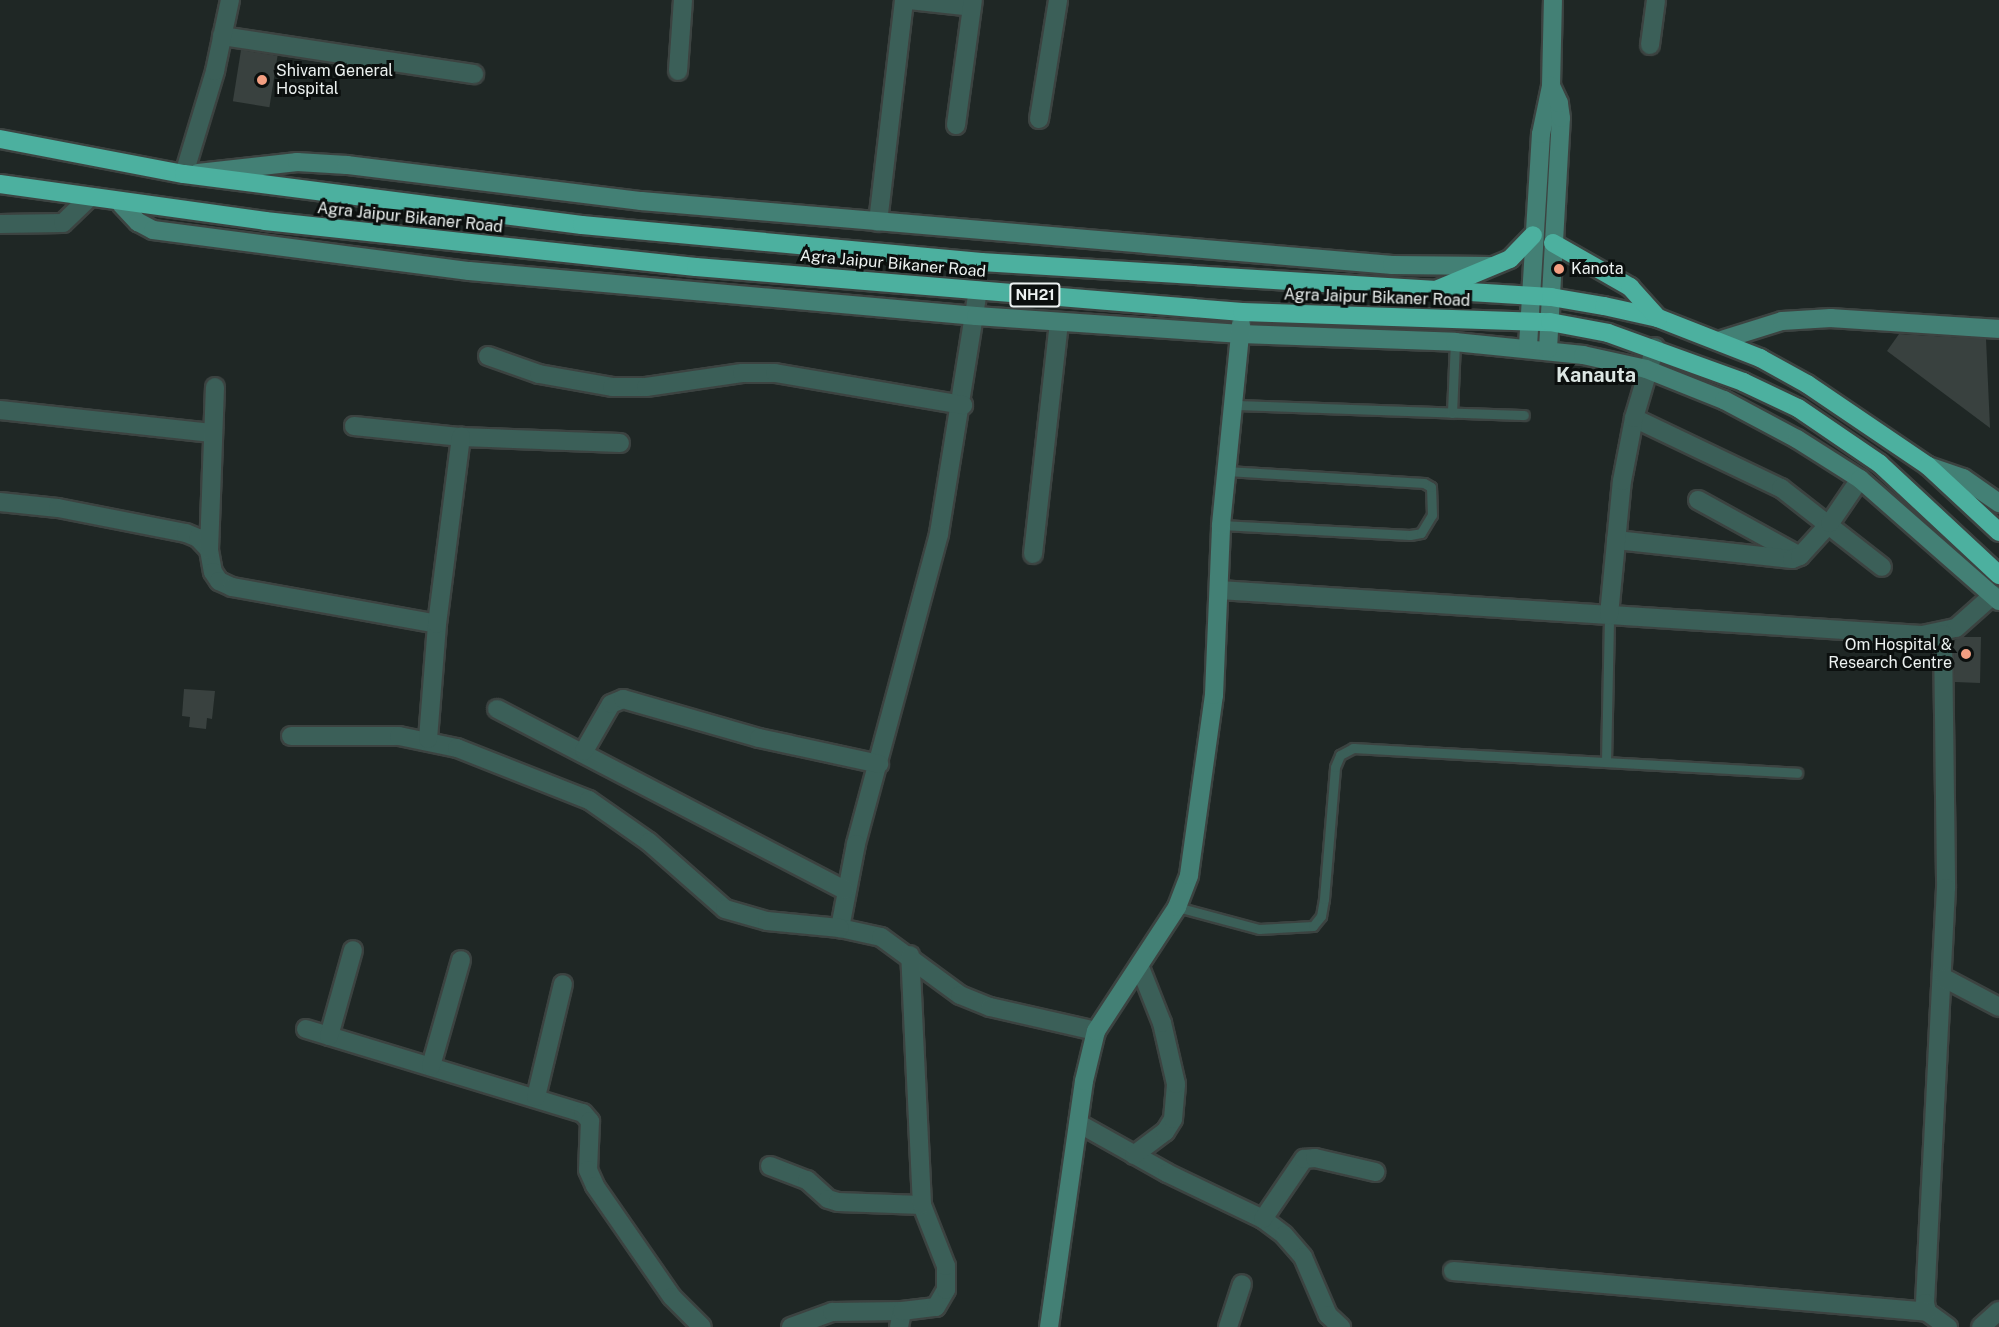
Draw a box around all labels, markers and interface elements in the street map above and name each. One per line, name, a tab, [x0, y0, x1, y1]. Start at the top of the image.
place label: Shivam General Hospital	[276, 61, 393, 99]
marker: Shivam General Hospital	[253, 71, 271, 89]
street label: Agra Jaipur Bikaner Road	[316, 199, 504, 237]
street label: Agra Jaipur Bikaner Road	[799, 246, 987, 282]
place label: Kanota	[1571, 259, 1624, 279]
marker: Kanota	[1552, 262, 1566, 276]
road number: NH21	[1008, 283, 1062, 307]
street label: Agra Jaipur Bikaner Road	[1283, 285, 1471, 311]
district label: Kanauta	[1556, 363, 1636, 387]
place label: Om Hospital & Research Centre	[1828, 635, 1952, 673]
marker: Om Hospital & Research Centre	[1957, 645, 1975, 663]

